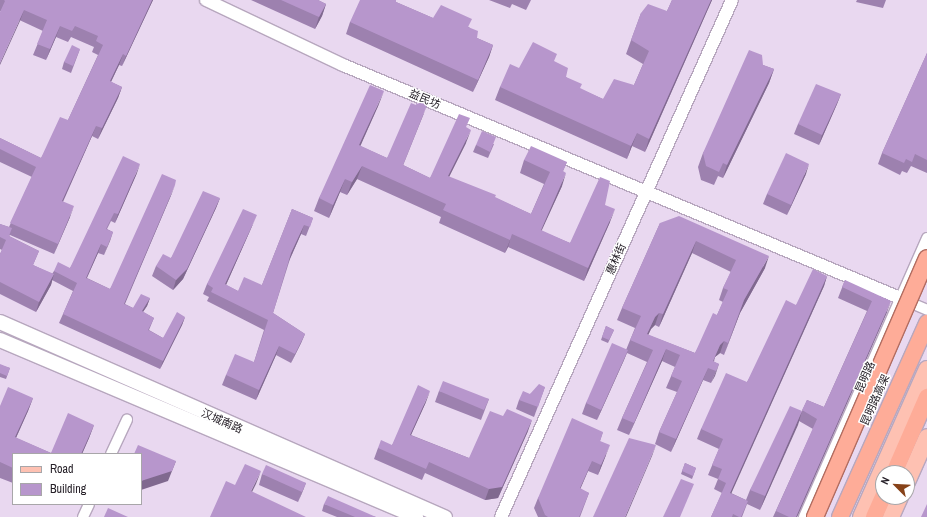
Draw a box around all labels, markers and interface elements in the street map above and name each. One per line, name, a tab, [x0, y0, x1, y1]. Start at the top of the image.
street label: 益民坊	[407, 86, 443, 112]
street label: 惠林街	[603, 241, 629, 277]
street label: 昆明路	[852, 359, 878, 395]
street label: 昆明路高架	[858, 372, 892, 428]
street label: 汉城南路	[199, 406, 245, 436]
legend	[12, 453, 142, 505]
text: Road	[50, 461, 74, 477]
north arrow	[875, 465, 915, 505]
text: N	[877, 475, 893, 486]
text: Building	[50, 481, 86, 497]

